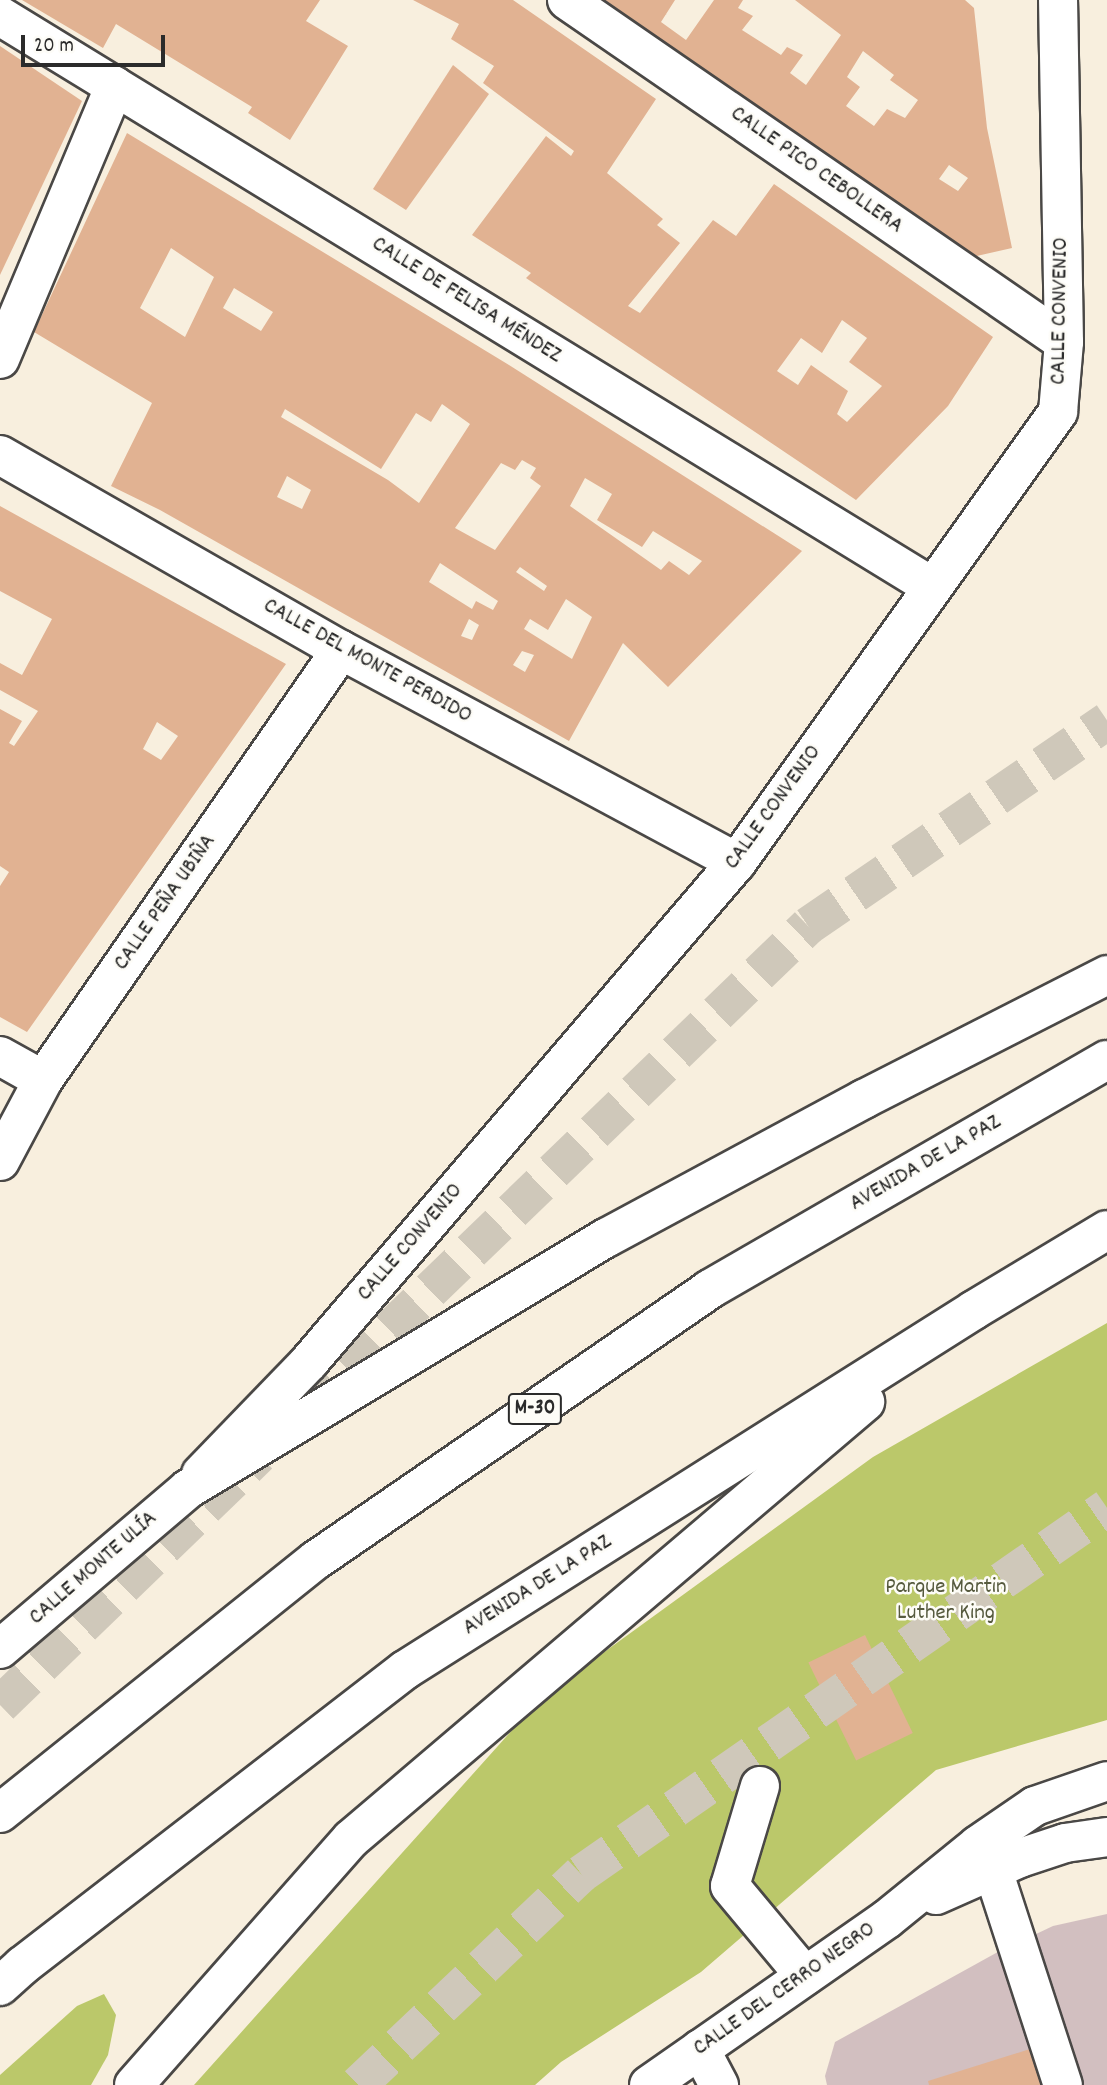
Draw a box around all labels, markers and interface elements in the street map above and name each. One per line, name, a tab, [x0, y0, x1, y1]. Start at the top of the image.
scale bar	[24, 21, 168, 65]
text: 20 m	[34, 32, 74, 62]
street label: CALLE PICO CEBOLLERA	[724, 101, 908, 241]
street label: CALLE DE FELISA MÉNDEZ	[366, 231, 566, 371]
street label: CALLE CONVENIO	[1046, 237, 1076, 385]
street label: CALLE DEL MONTE PERDIDO	[258, 593, 476, 731]
street label: CALLE CONVENIO	[719, 740, 829, 876]
street label: CALLE PEÑA UBIÑA	[109, 829, 223, 977]
street label: AVENIDA DE LA PAZ	[845, 1109, 1007, 1219]
street label: CALLE CONVENIO	[352, 1178, 470, 1308]
road number: M-30	[507, 1392, 563, 1426]
street label: CALLE MONTE ULÍA	[24, 1506, 164, 1632]
street label: AVENIDA DE LA PAZ	[459, 1529, 617, 1643]
park label: Parque Martin Luther King	[885, 1574, 1007, 1628]
street label: CALLE DEL CERRO NEGRO	[689, 1917, 881, 2063]

